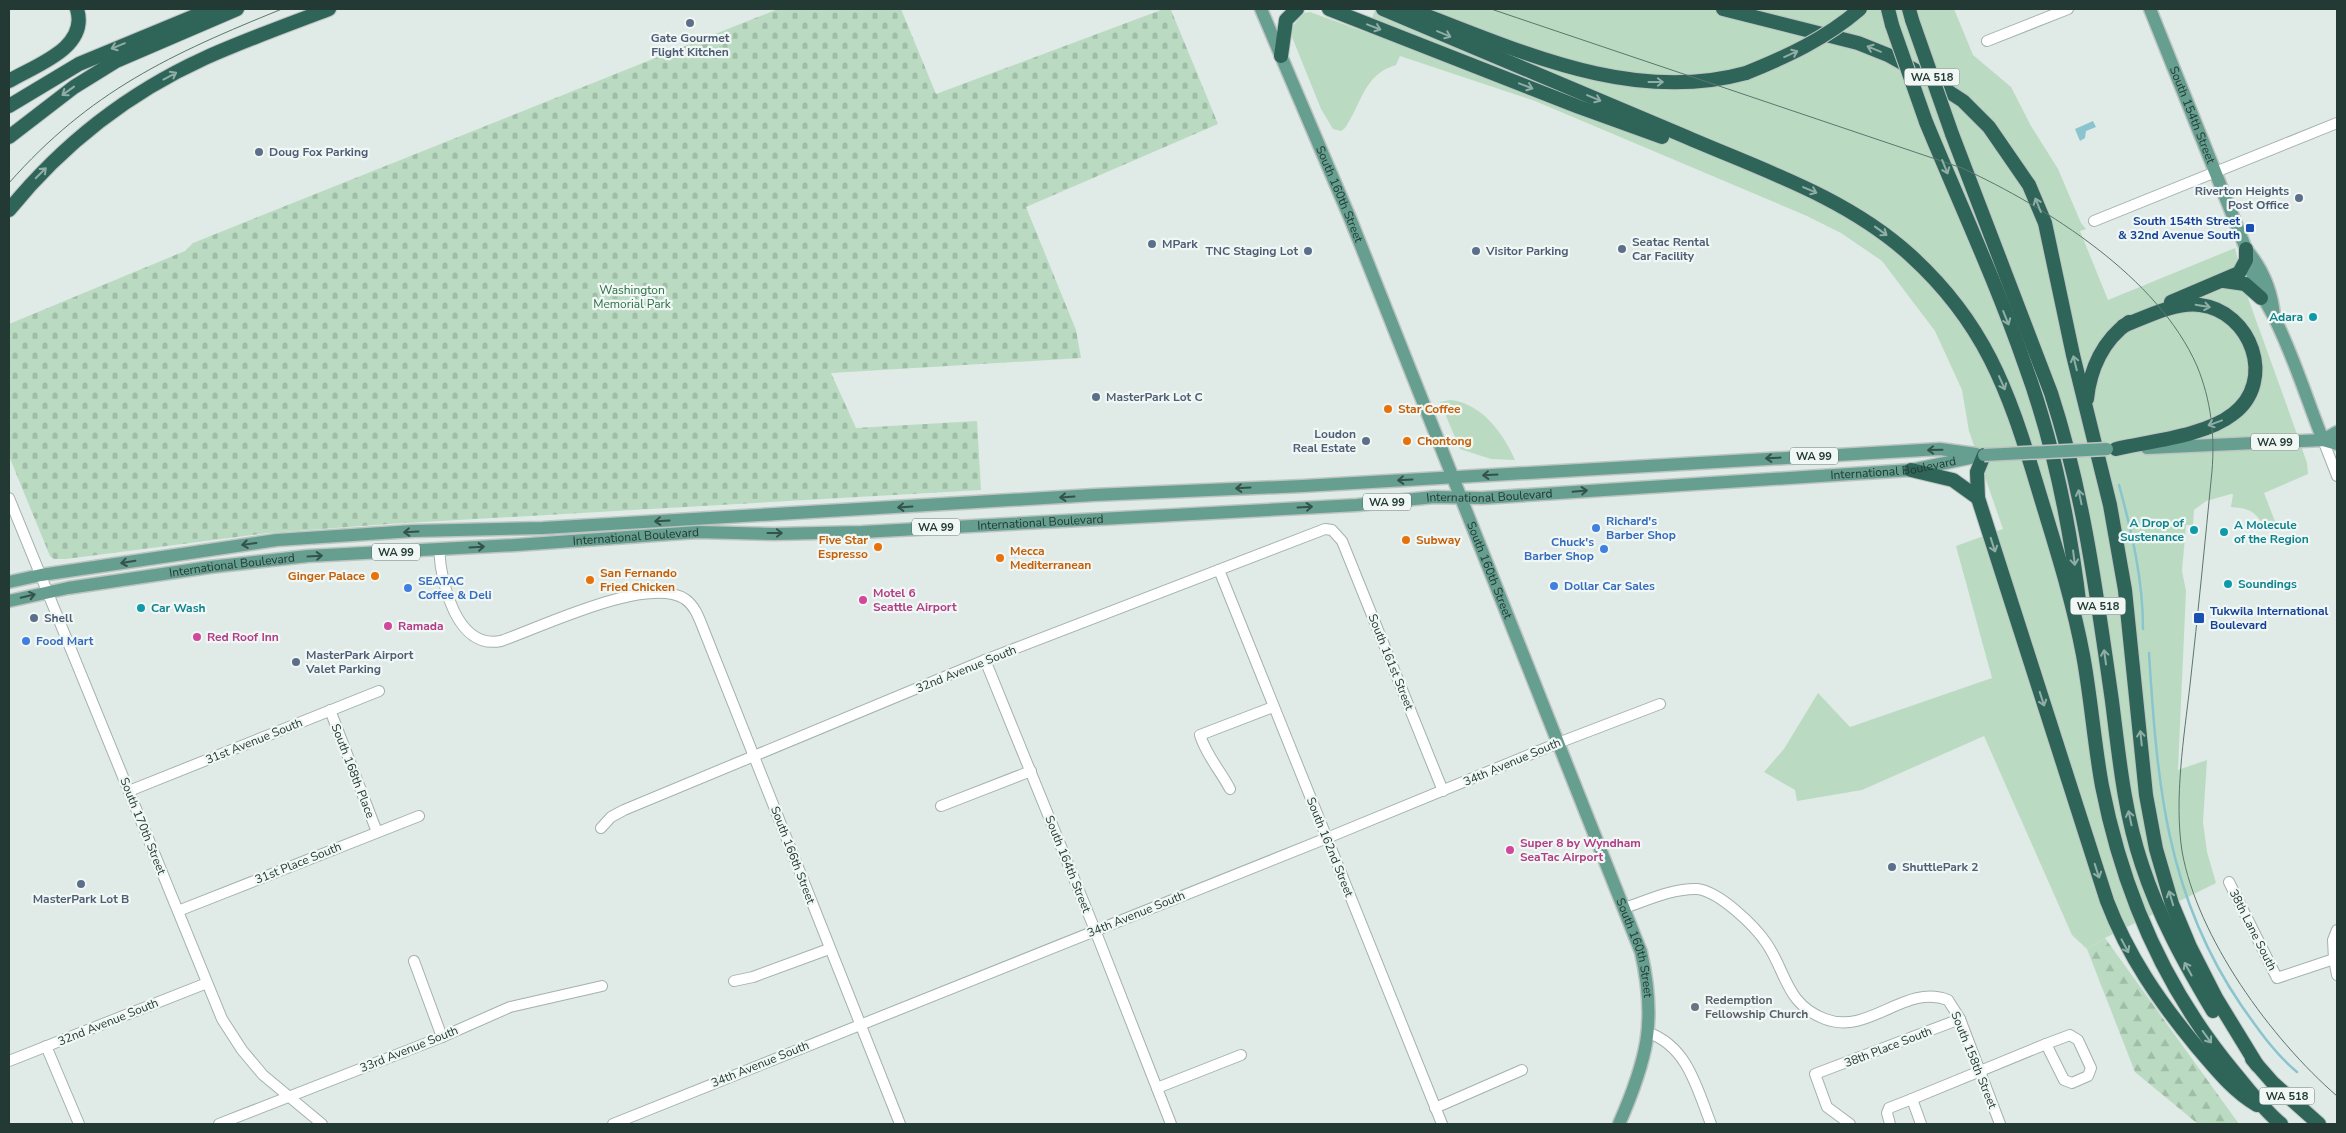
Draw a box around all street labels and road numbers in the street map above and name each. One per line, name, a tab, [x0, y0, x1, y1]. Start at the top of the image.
street label: South 154th Street	[2166, 64, 2219, 167]
road number: WA 518	[1904, 68, 1960, 86]
street label: South 160th Street	[1312, 143, 1367, 245]
road number: WA 99	[2251, 434, 2299, 451]
road number: WA 99	[1790, 448, 1838, 464]
street label: International Boulevard	[1830, 453, 1957, 483]
street label: International Boulevard	[1425, 485, 1553, 506]
road number: WA 99	[1363, 494, 1411, 511]
street label: International Boulevard	[977, 511, 1104, 534]
road number: WA 99	[912, 518, 960, 536]
street label: South 160th Street	[1463, 519, 1516, 622]
street label: International Boulevard	[572, 524, 699, 549]
road number: WA 99	[372, 544, 420, 560]
street label: International Boulevard	[168, 550, 296, 581]
road number: WA 518	[2070, 598, 2126, 614]
street label: South 161st Street	[1364, 612, 1418, 713]
street label: 32nd Avenue South	[913, 642, 1019, 696]
street label: 31st Avenue South	[203, 714, 305, 768]
street label: South 168th Place	[328, 721, 378, 821]
street label: 34th Avenue South	[1461, 734, 1563, 790]
street label: South 170th Street	[116, 775, 170, 878]
street label: South 162nd Street	[1303, 795, 1358, 900]
street label: South 166th Street	[767, 804, 819, 907]
street label: South 164th Street	[1041, 813, 1095, 916]
street label: 31st Place South	[253, 838, 343, 888]
street label: 34th Avenue South	[1085, 887, 1187, 941]
street label: 38th Lane South	[2226, 887, 2280, 973]
street label: South 160th Street	[1612, 896, 1656, 999]
street label: 32nd Avenue South	[55, 995, 161, 1049]
street label: South 158th Street	[1947, 1009, 2001, 1112]
street label: 33rd Avenue South	[358, 1022, 460, 1076]
street label: 38th Place South	[1842, 1023, 1934, 1071]
street label: 34th Avenue South	[709, 1037, 811, 1091]
road number: WA 518	[2260, 1088, 2314, 1104]

